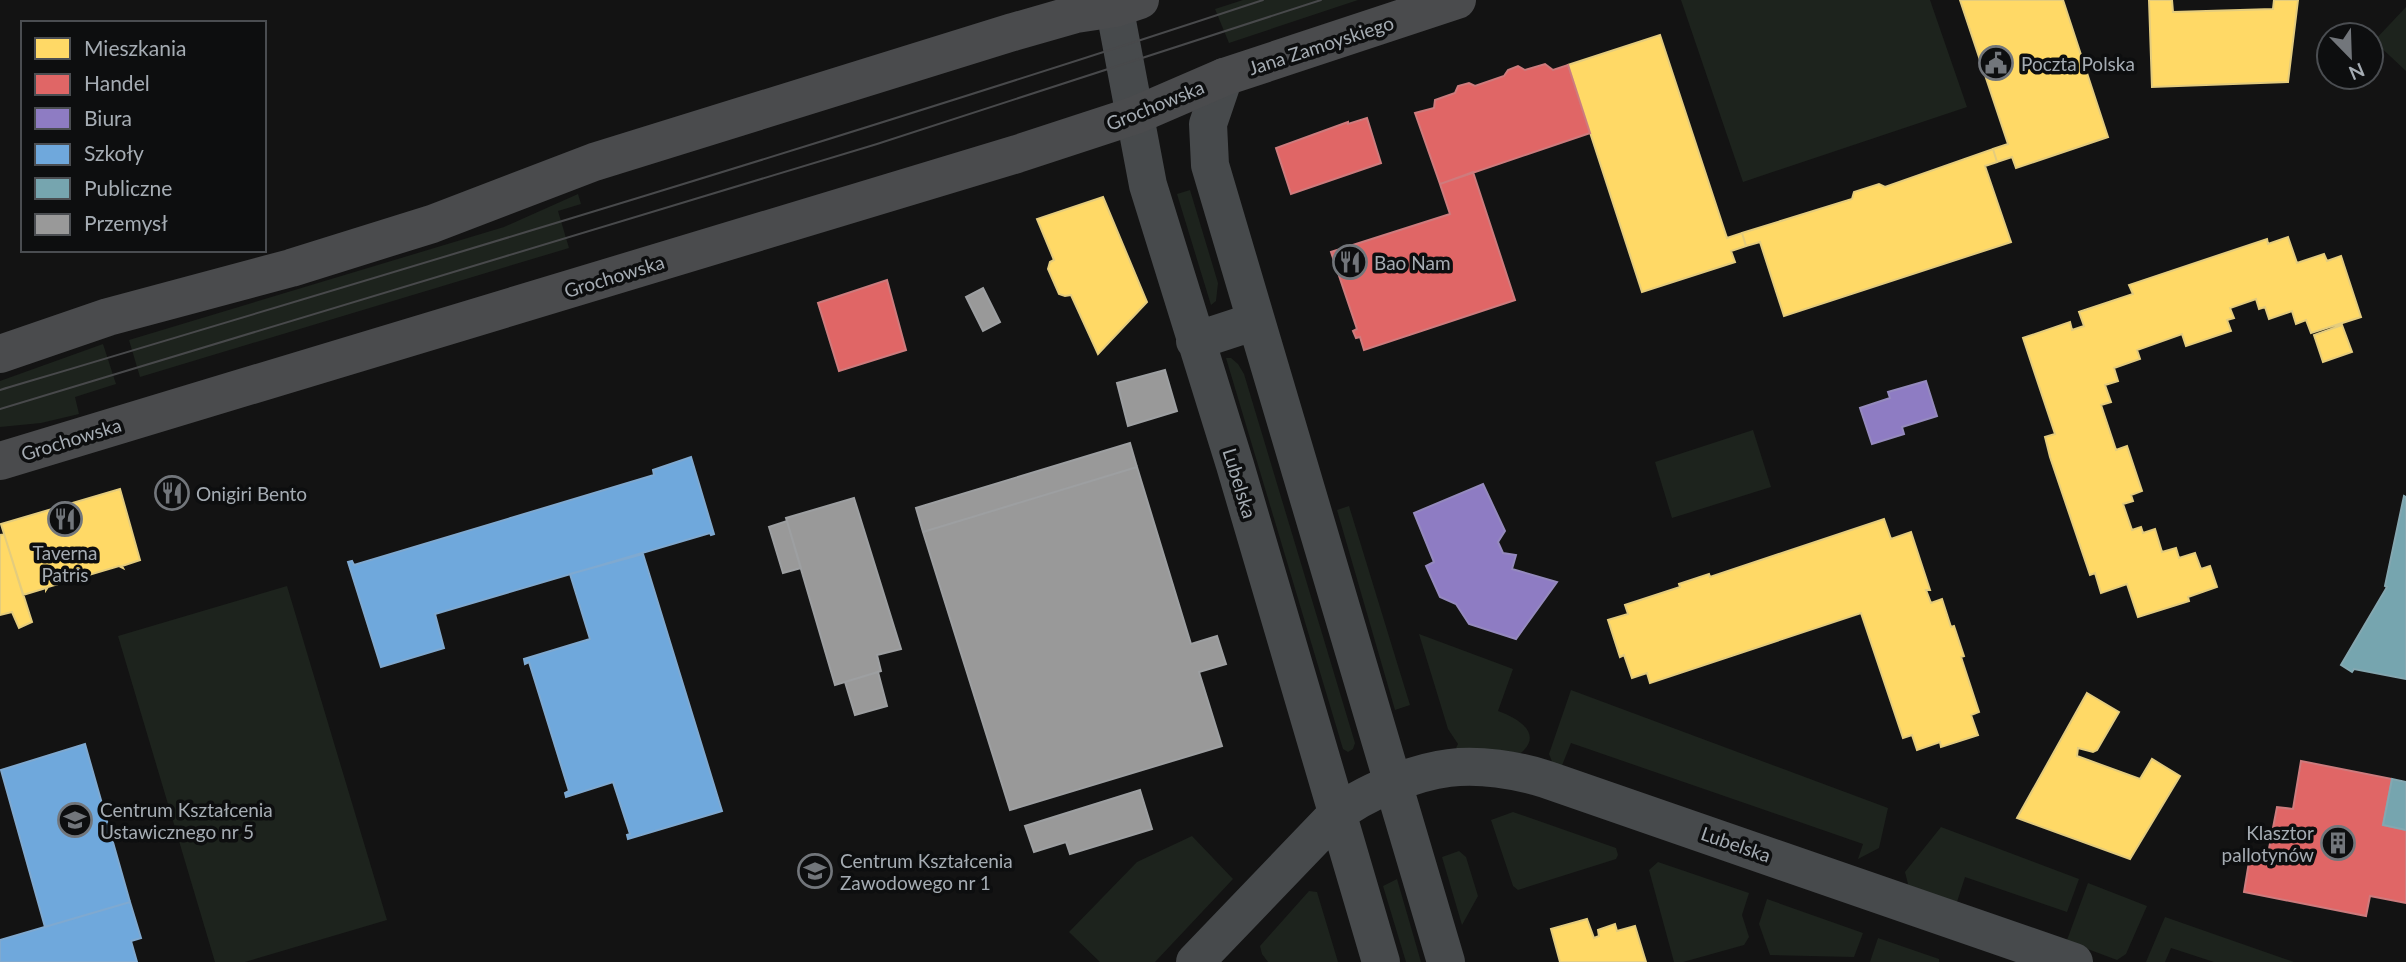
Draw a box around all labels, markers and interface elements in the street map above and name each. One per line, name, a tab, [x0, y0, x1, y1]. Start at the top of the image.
street label: Jana Zamoyskiego	[1245, 11, 1397, 79]
legend	[21, 21, 266, 252]
north arrow	[2315, 21, 2385, 91]
text: Mieszkania	[84, 35, 186, 60]
public building icon: Poczta Polska	[1977, 44, 2015, 82]
place label: Poczta Polska	[2021, 52, 2135, 75]
text: N	[2346, 59, 2368, 86]
text: Handel	[84, 70, 150, 95]
street label: Grochowska	[1103, 75, 1207, 135]
text: Biura	[84, 105, 132, 130]
text: Szkoły	[84, 140, 144, 165]
text: Publiczne	[84, 175, 172, 200]
text: Przemysł	[84, 210, 168, 235]
restaurant icon: Bao Nam	[1331, 243, 1369, 281]
street label: Grochowska	[561, 250, 667, 302]
place label: Bao Nam	[1374, 251, 1451, 274]
street label: Grochowska	[18, 413, 124, 465]
street label: Lubelska	[1218, 445, 1262, 521]
restaurant icon: Onigiri Bento	[153, 474, 191, 512]
place label: Onigiri Bento	[196, 482, 307, 505]
restaurant icon: Taverna Patris	[46, 500, 84, 538]
place label: Taverna Patris	[33, 541, 97, 586]
place label: Centrum Kształcenia Ustawicznego nr 5	[100, 798, 273, 843]
school or university icon: Centrum Kształcenia Ustawicznego nr 5	[56, 801, 94, 839]
street label: Lubelska	[1698, 821, 1774, 867]
place label: Klasztor pallotynów	[2222, 821, 2314, 866]
building icon: Klasztor pallotynów	[2319, 824, 2357, 862]
place label: Centrum Kształcenia Zawodowego nr 1	[840, 849, 1013, 894]
school or university icon: Centrum Kształcenia Zawodowego nr 1	[796, 852, 834, 890]

